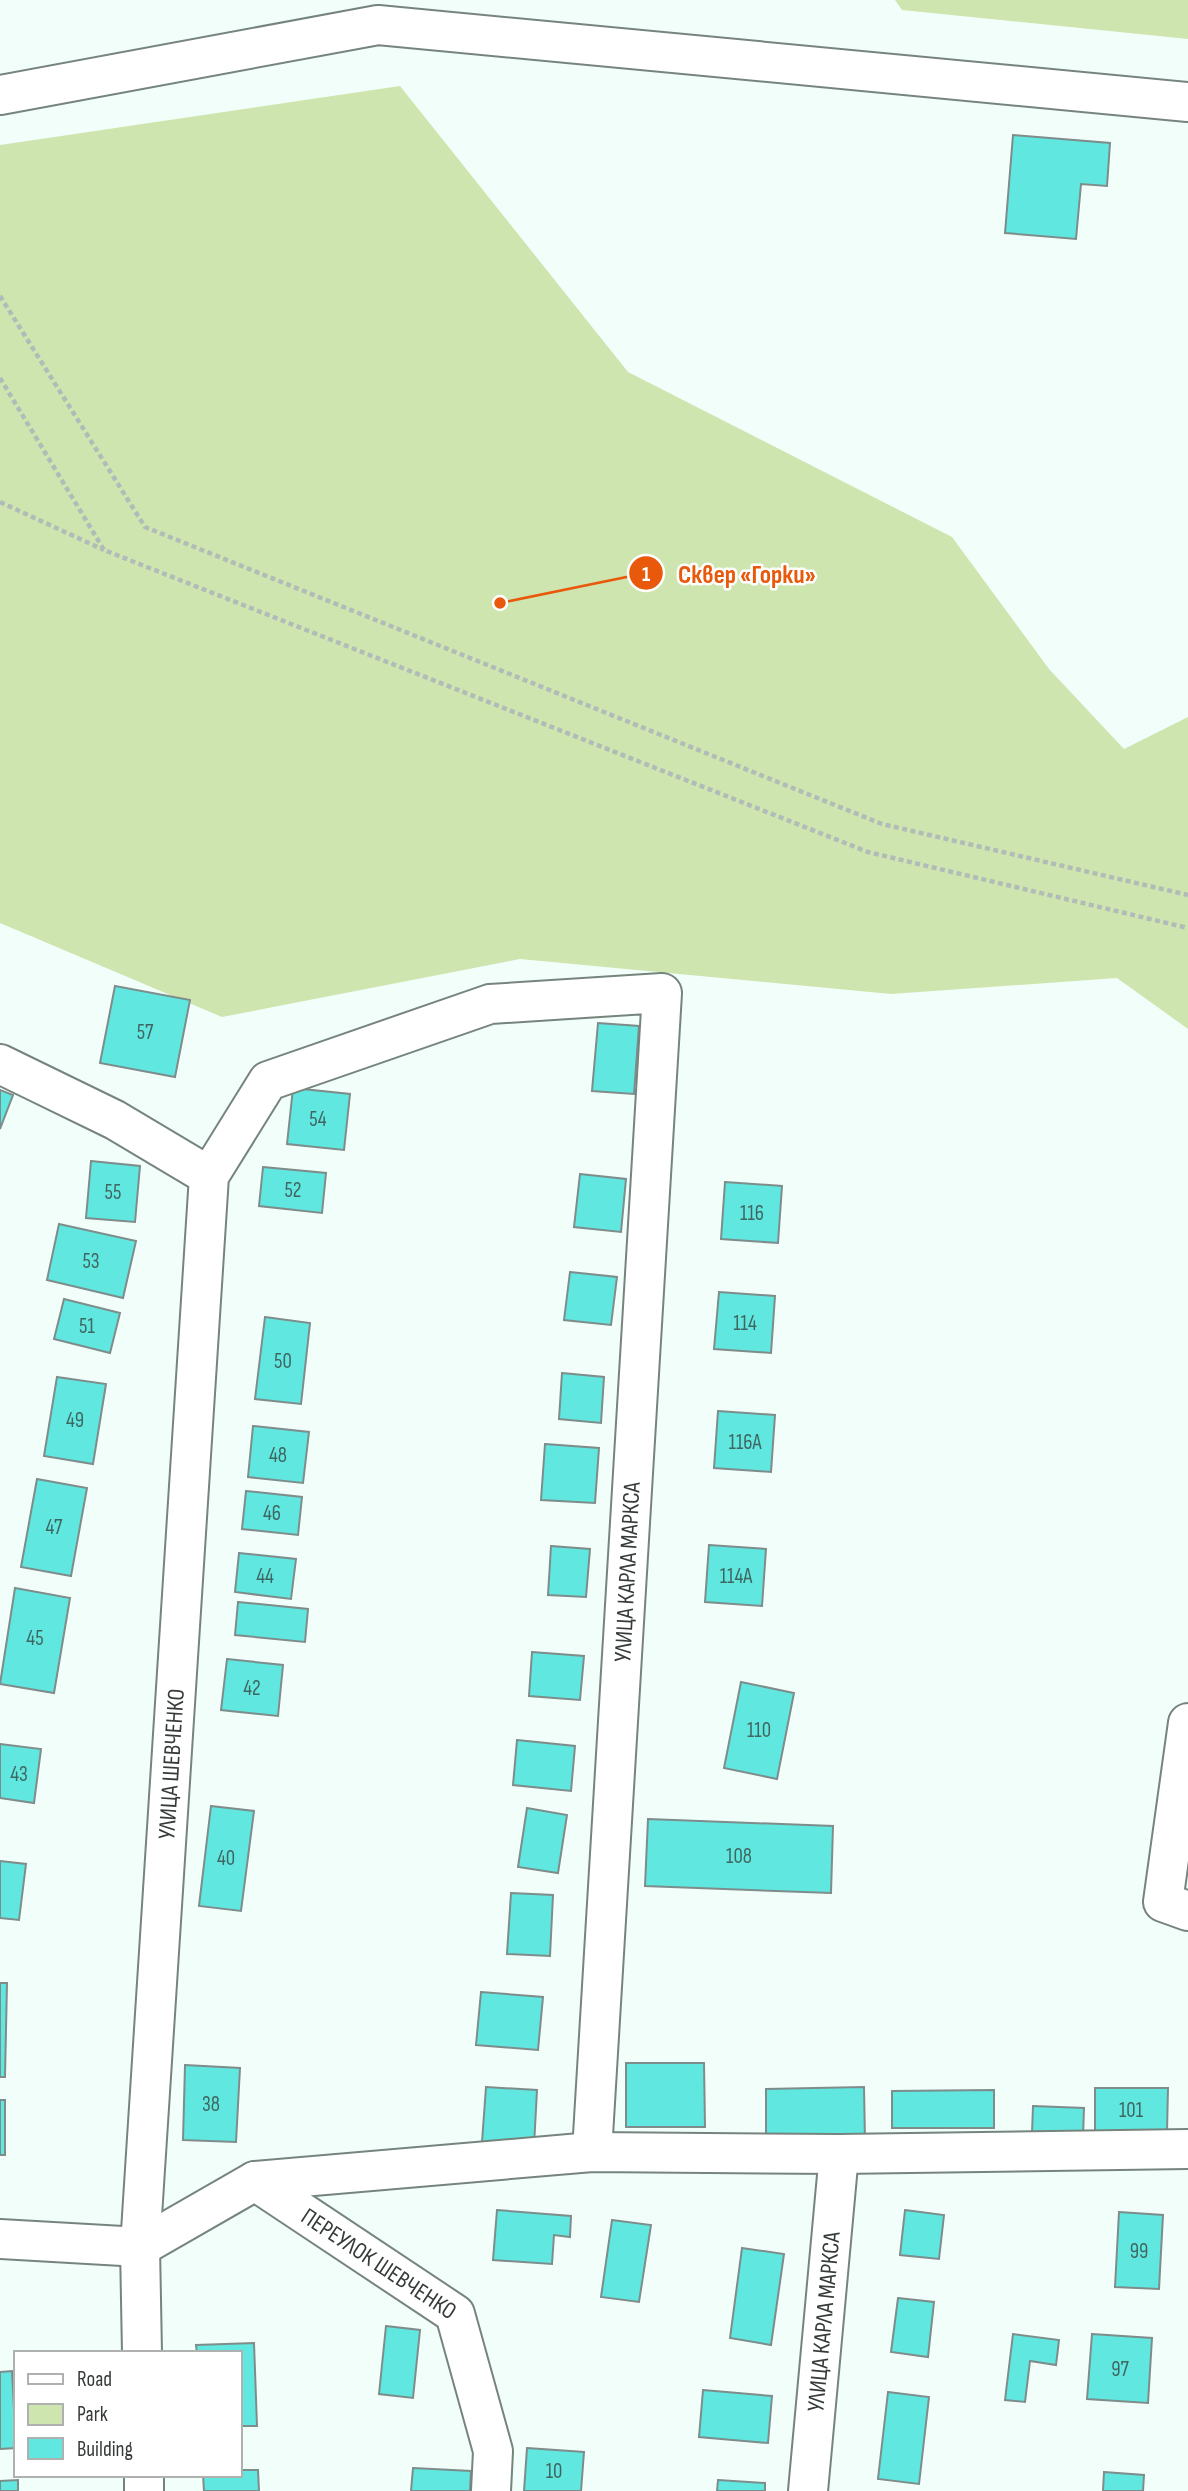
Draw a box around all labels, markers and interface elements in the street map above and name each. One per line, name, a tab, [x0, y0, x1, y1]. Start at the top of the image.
callout: Сквер «Горки»	[629, 550, 830, 597]
text: Сквер «Горки»	[678, 560, 816, 591]
text: 1	[642, 562, 650, 587]
house number: 57	[137, 1020, 154, 1045]
house number: 54	[309, 1107, 327, 1132]
house number: 52	[284, 1178, 302, 1203]
house number: 55	[105, 1180, 121, 1205]
house number: 116	[740, 1201, 764, 1226]
house number: 53	[82, 1249, 100, 1274]
house number: 114	[733, 1311, 757, 1336]
house number: 51	[79, 1314, 96, 1339]
house number: 50	[274, 1349, 292, 1374]
house number: 49	[66, 1408, 84, 1433]
house number: 116А	[729, 1430, 762, 1455]
house number: 48	[269, 1443, 287, 1468]
street label: УЛИЦА КАРЛА МАРКСА	[608, 1480, 647, 1663]
house number: 46	[263, 1501, 281, 1526]
house number: 47	[45, 1515, 63, 1540]
house number: 44	[256, 1564, 274, 1589]
house number: 114А	[720, 1564, 753, 1589]
house number: 45	[26, 1626, 44, 1651]
house number: 42	[243, 1676, 261, 1701]
street label: УЛИЦА ШЕВЧЕНКО	[152, 1688, 191, 1840]
house number: 110	[747, 1718, 771, 1743]
house number: 43	[10, 1762, 28, 1787]
house number: 108	[726, 1844, 752, 1869]
house number: 40	[217, 1846, 235, 1871]
house number: 38	[202, 2092, 220, 2117]
house number: 101	[1119, 2098, 1144, 2123]
street label: ПЕРЕУЛОК ШЕВЧЕНКО	[296, 2202, 462, 2326]
street label: УЛИЦА КАРЛА МАРКСА	[801, 2230, 847, 2413]
house number: 99	[1130, 2239, 1148, 2264]
legend	[14, 2351, 242, 2477]
house number: 97	[1111, 2357, 1129, 2382]
text: Road	[77, 2367, 112, 2392]
text: Park	[77, 2402, 108, 2427]
text: Building	[77, 2437, 133, 2462]
house number: 10	[546, 2459, 562, 2484]

